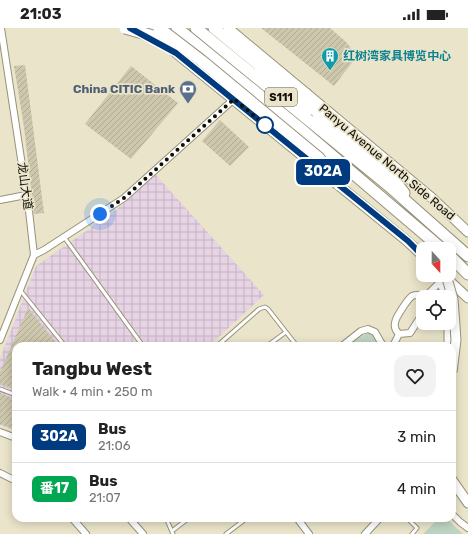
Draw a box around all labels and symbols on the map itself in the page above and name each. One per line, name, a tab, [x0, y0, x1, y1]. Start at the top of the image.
building icon: 红树湾家具博览中心	[320, 46, 340, 71]
place label: 红树湾家具博览中心	[343, 49, 451, 63]
bank icon: China CITIC Bank	[178, 79, 198, 104]
place label: China CITIC Bank	[73, 82, 175, 96]
road number: S111	[265, 88, 297, 106]
street label: Panyu Avenue North Side Road	[316, 101, 458, 223]
unlabelled marker	[256, 116, 274, 134]
line badge: 302A	[295, 159, 351, 185]
street label: 龙山大道	[15, 161, 35, 211]
your location	[90, 204, 110, 224]
north arrow	[416, 242, 456, 282]

